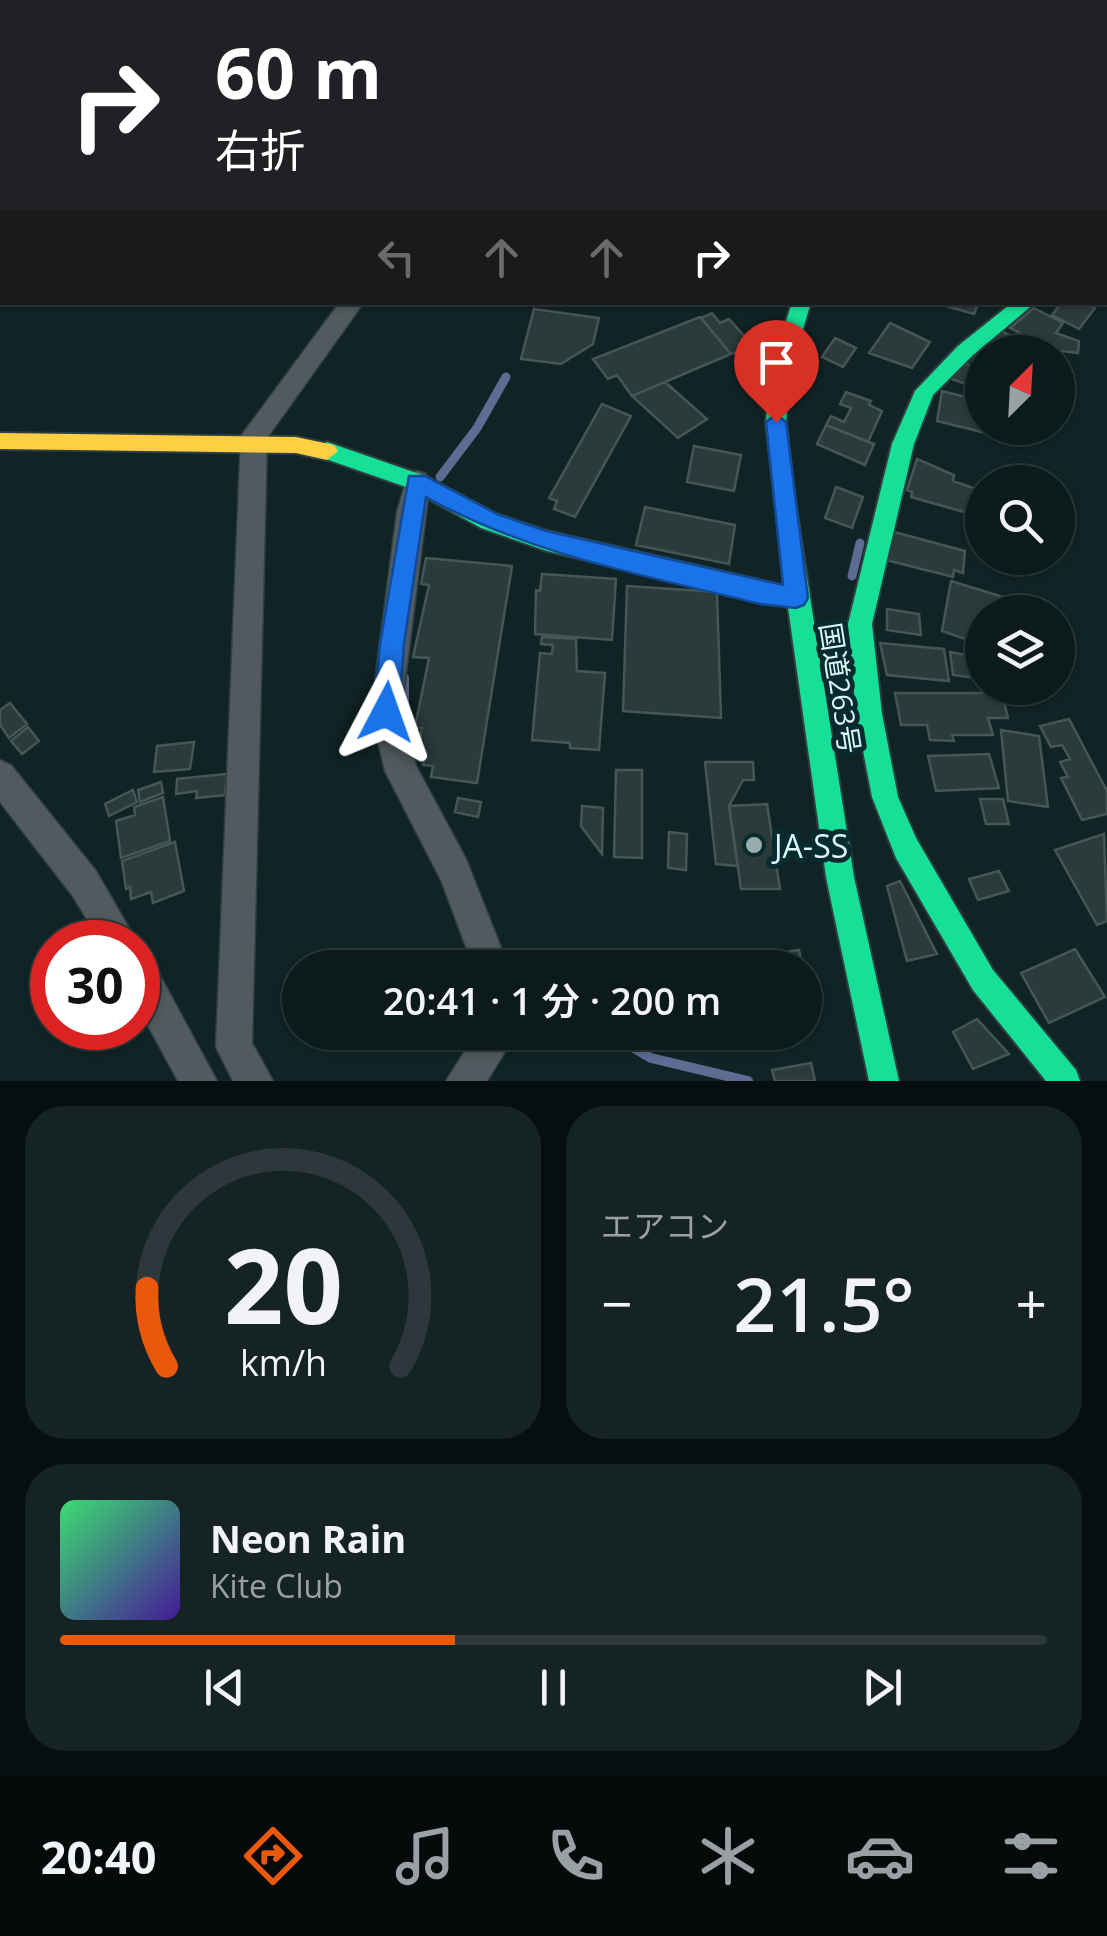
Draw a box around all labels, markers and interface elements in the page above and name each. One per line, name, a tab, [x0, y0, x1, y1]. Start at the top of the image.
text: 60 m	[215, 24, 382, 120]
icon: right	[50, 40, 180, 170]
text: 右折	[215, 119, 305, 180]
icon: left	[369, 230, 424, 285]
icon: ahead	[474, 230, 529, 285]
icon: ahead	[579, 230, 634, 285]
icon: right	[684, 230, 739, 285]
pin	[734, 320, 819, 423]
icon: arrive	[749, 335, 804, 390]
north arrow	[965, 335, 1075, 445]
map controls	[965, 335, 1075, 705]
button: search	[965, 465, 1075, 575]
button: layers	[965, 595, 1075, 705]
street label: 国道263号	[812, 620, 870, 756]
position arrow	[334, 660, 438, 764]
place label: JA-SS	[771, 824, 848, 867]
marker: JA-SS	[743, 834, 765, 856]
speed limit sign: 30	[30, 920, 160, 1050]
text: 20:41 · 1 分 · 200 m	[383, 974, 721, 1026]
text: エアコン	[601, 1204, 729, 1247]
text: 20	[224, 1213, 342, 1354]
text: 21.5°	[733, 1252, 915, 1354]
text: −	[601, 1265, 632, 1340]
text: +	[1016, 1265, 1047, 1340]
text: km/h	[240, 1338, 326, 1386]
text: Neon Rain	[210, 1512, 406, 1564]
text: Kite Club	[210, 1564, 343, 1607]
icon: previous	[197, 1660, 252, 1715]
icon: pause	[526, 1660, 581, 1715]
icon: next	[855, 1660, 910, 1715]
icon: directions	[238, 1821, 308, 1891]
icon: music	[390, 1821, 460, 1891]
icon: phone	[541, 1821, 611, 1891]
icon: climate	[693, 1821, 763, 1891]
icon: car	[845, 1821, 915, 1891]
icon: filters	[996, 1821, 1066, 1891]
text: 20:40	[41, 1826, 157, 1887]

